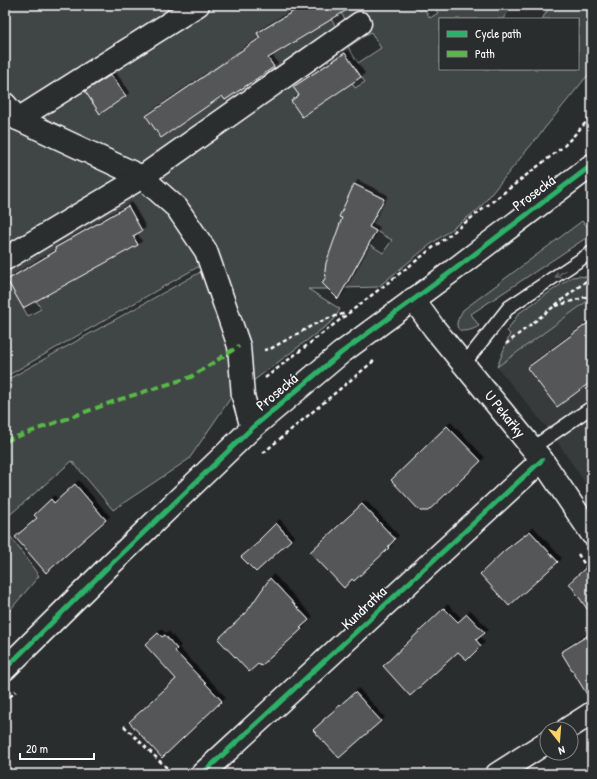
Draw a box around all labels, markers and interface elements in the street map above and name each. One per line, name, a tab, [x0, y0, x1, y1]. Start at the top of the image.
legend	[439, 18, 579, 70]
text: Cycle path	[475, 25, 521, 42]
text: Path	[475, 45, 495, 62]
street label: Prosecká	[508, 169, 560, 216]
one-way arrow	[554, 270, 565, 278]
street label: Prosecká	[251, 368, 302, 415]
street label: U Pekařky	[480, 386, 531, 442]
street label: Kundratka	[336, 581, 391, 634]
north arrow	[539, 721, 579, 761]
scale bar	[20, 735, 94, 761]
text: 20 m	[26, 740, 48, 757]
text: N	[557, 743, 567, 758]

